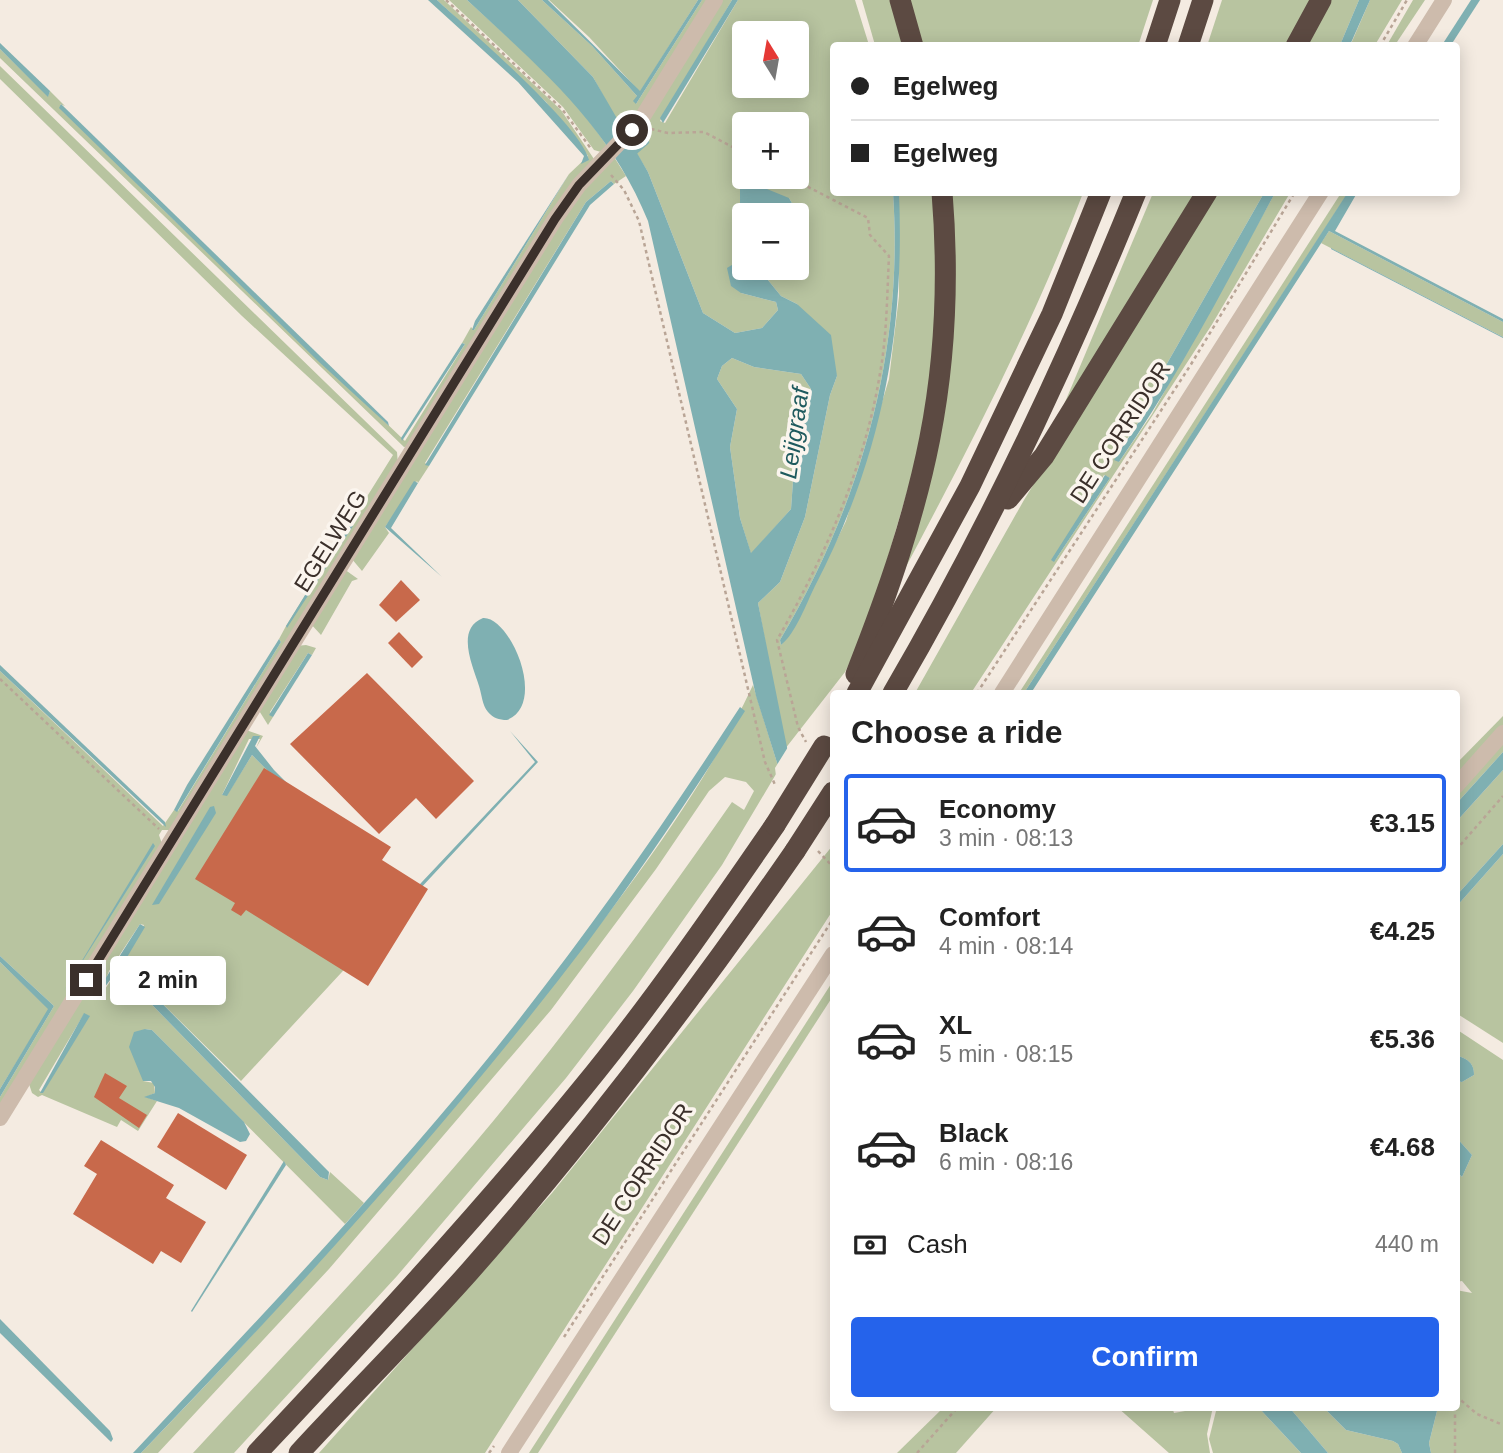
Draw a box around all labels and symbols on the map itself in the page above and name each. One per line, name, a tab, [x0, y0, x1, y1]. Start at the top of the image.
north arrow	[732, 21, 808, 98]
route start	[616, 114, 648, 146]
street label: DE CORRIDOR	[1065, 356, 1175, 508]
water label: Leijgraaf	[774, 383, 814, 480]
street label: EGELWEG	[289, 486, 371, 596]
callout: 2 min	[110, 956, 226, 1004]
route end	[70, 964, 102, 996]
street label: DE CORRIDOR	[587, 1098, 697, 1250]

